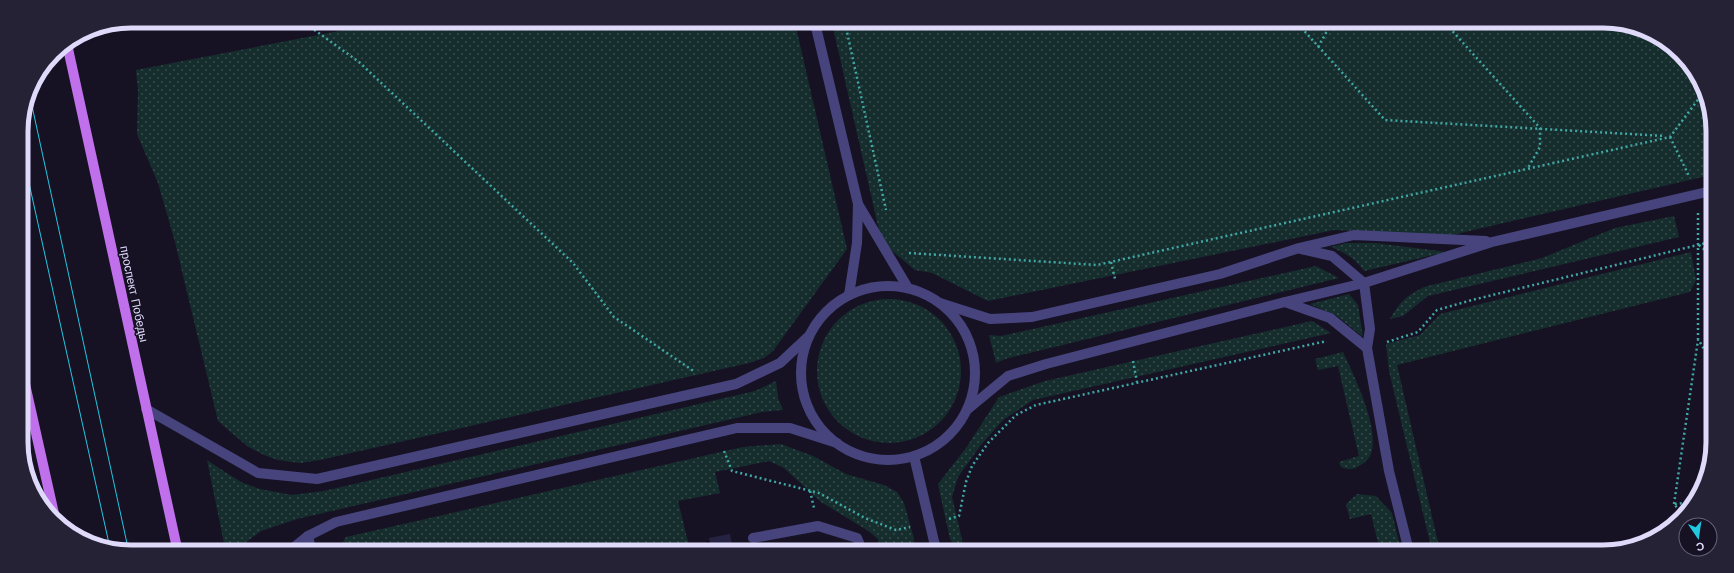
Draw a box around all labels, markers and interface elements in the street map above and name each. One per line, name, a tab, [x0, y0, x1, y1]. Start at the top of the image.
street label: проспект Победы	[117, 245, 151, 343]
north arrow	[1678, 517, 1718, 557]
text: С	[1695, 539, 1705, 553]

